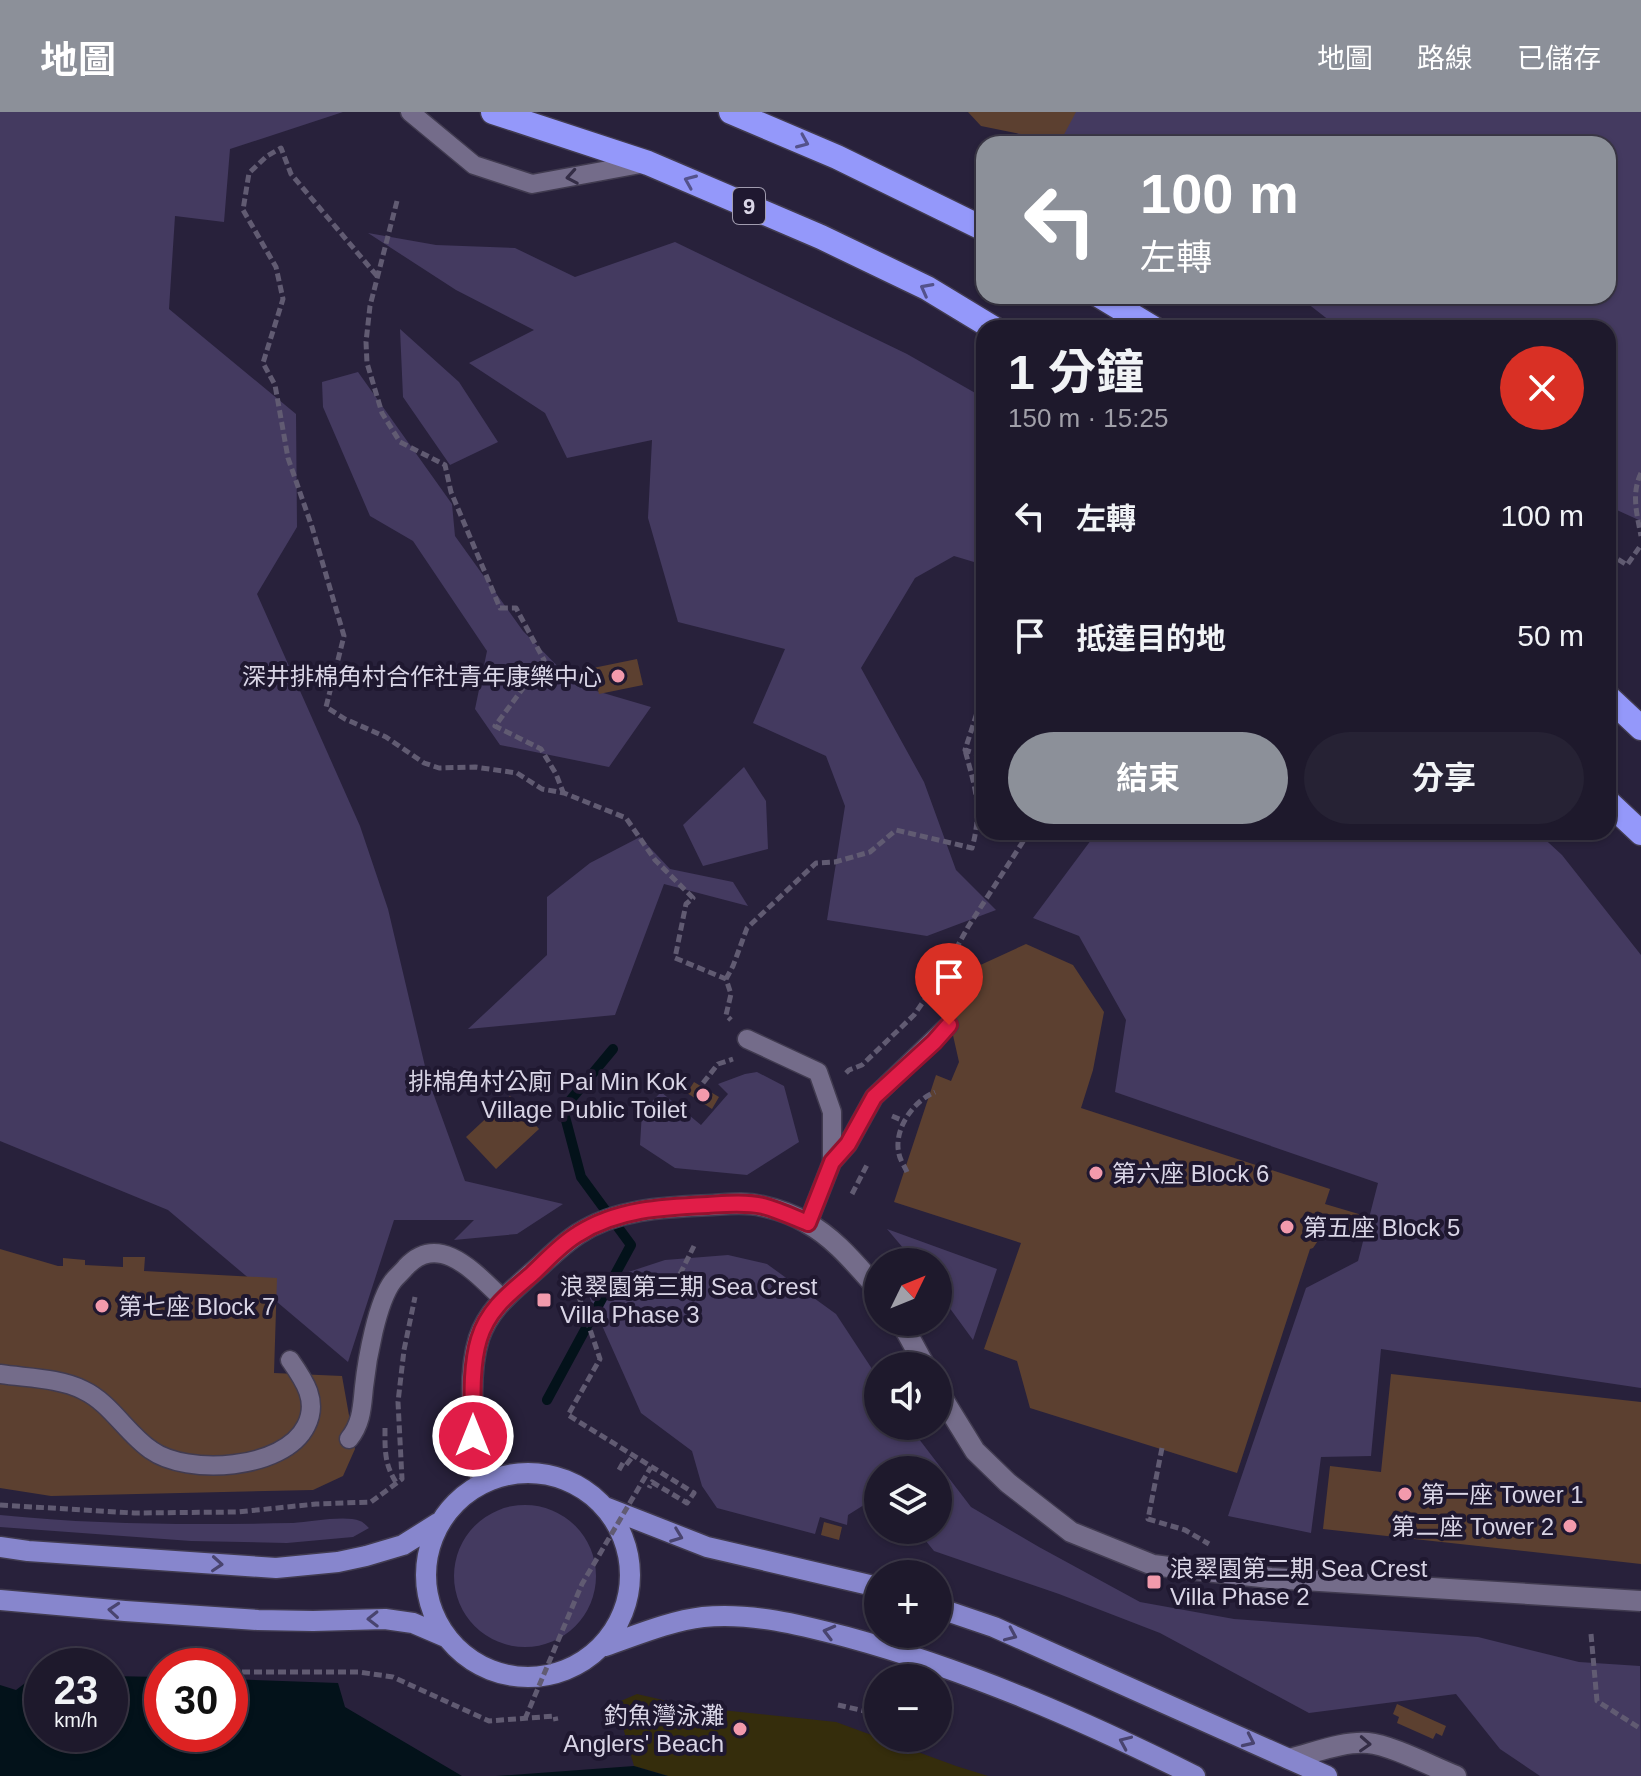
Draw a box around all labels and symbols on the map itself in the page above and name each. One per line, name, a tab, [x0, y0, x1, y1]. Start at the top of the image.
one-way arrow	[795, 133, 809, 149]
one-way arrow	[565, 167, 578, 184]
one-way arrow	[684, 174, 698, 190]
road number: 9	[733, 188, 765, 224]
one-way arrow	[920, 283, 934, 298]
place label: 深井排棉角村合作社青年康樂中心	[242, 663, 602, 690]
marker: 深井排棉角村合作社青年康樂中心	[609, 667, 627, 685]
pin	[915, 943, 983, 1025]
place label: 排棉角村公廁 Pai Min Kok Village Public Toilet	[408, 1068, 688, 1123]
marker: 排棉角村公廁 Pai Min Kok Village Public Toilet	[694, 1086, 712, 1104]
place label: 第六座 Block 6	[1112, 1160, 1269, 1187]
marker: 第六座 Block 6	[1087, 1164, 1105, 1182]
place label: 第五座 Block 5	[1303, 1214, 1460, 1241]
marker: 第五座 Block 5	[1278, 1218, 1296, 1236]
north arrow	[864, 1248, 952, 1336]
place label: 浪翠園第三期 Sea Crest Villa Phase 3	[560, 1273, 818, 1328]
marker: 浪翠園第三期 Sea Crest Villa Phase 3	[535, 1291, 553, 1309]
place label: 第七座 Block 7	[118, 1293, 275, 1320]
marker: 第七座 Block 7	[93, 1297, 111, 1315]
position arrow	[431, 1394, 515, 1478]
place label: 第一座 Tower 1	[1421, 1481, 1584, 1508]
marker: 第一座 Tower 1	[1396, 1485, 1414, 1503]
place label: 第二座 Tower 2	[1391, 1513, 1554, 1540]
marker: 第二座 Tower 2	[1561, 1517, 1579, 1535]
one-way arrow	[669, 1526, 683, 1543]
place label: 浪翠園第二期 Sea Crest Villa Phase 2	[1170, 1555, 1428, 1610]
one-way arrow	[211, 1556, 224, 1573]
marker: 浪翠園第二期 Sea Crest Villa Phase 2	[1145, 1573, 1163, 1591]
one-way arrow	[107, 1602, 120, 1619]
one-way arrow	[366, 1610, 379, 1628]
one-way arrow	[822, 1625, 836, 1642]
one-way arrow	[1003, 1625, 1017, 1641]
speed limit sign: 30	[144, 1648, 248, 1752]
place label: 釣魚灣泳灘 Anglers' Beach	[563, 1702, 724, 1757]
marker: 釣魚灣泳灘 Anglers' Beach	[731, 1720, 749, 1738]
one-way arrow	[1240, 1731, 1255, 1747]
one-way arrow	[1118, 1736, 1133, 1752]
one-way arrow	[1359, 1736, 1372, 1753]

